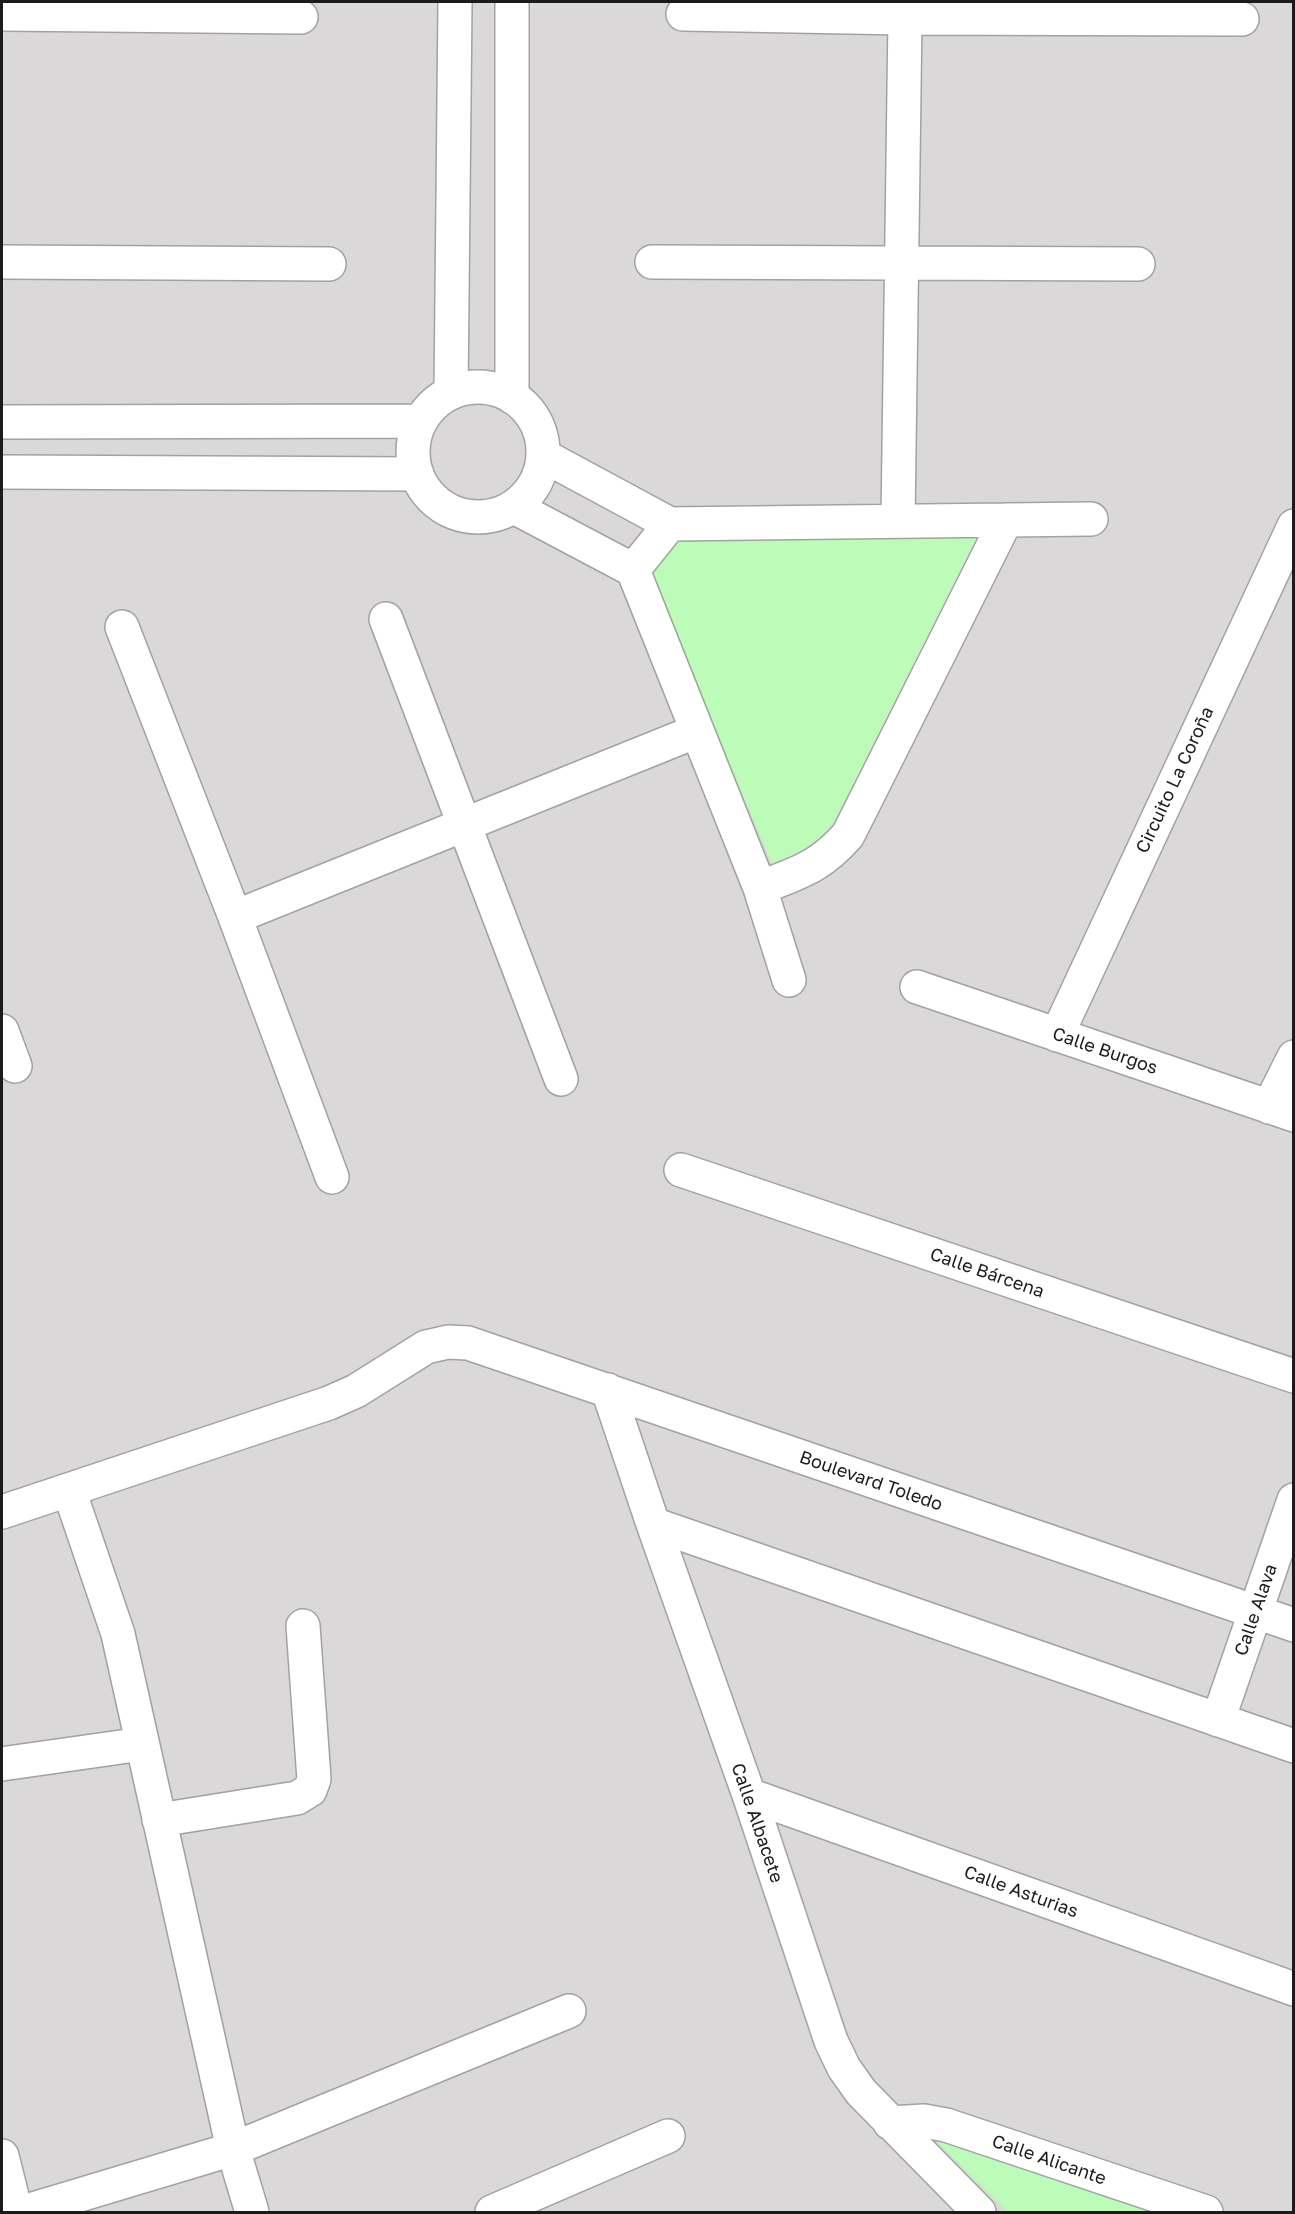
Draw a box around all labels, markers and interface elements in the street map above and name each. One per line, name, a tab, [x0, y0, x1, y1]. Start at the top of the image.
street label: Circuito La Coroña	[1132, 703, 1218, 857]
street label: Calle Burgos	[1050, 1023, 1160, 1079]
street label: Calle Bárcena	[927, 1243, 1047, 1303]
street label: Boulevard Toledo	[797, 1446, 945, 1516]
street label: Calle Alava	[1230, 1561, 1282, 1659]
street label: Calle Albacete	[726, 1760, 788, 1886]
street label: Calle Asturias	[961, 1861, 1081, 1923]
street label: Calle Alicante	[989, 2130, 1109, 2190]

